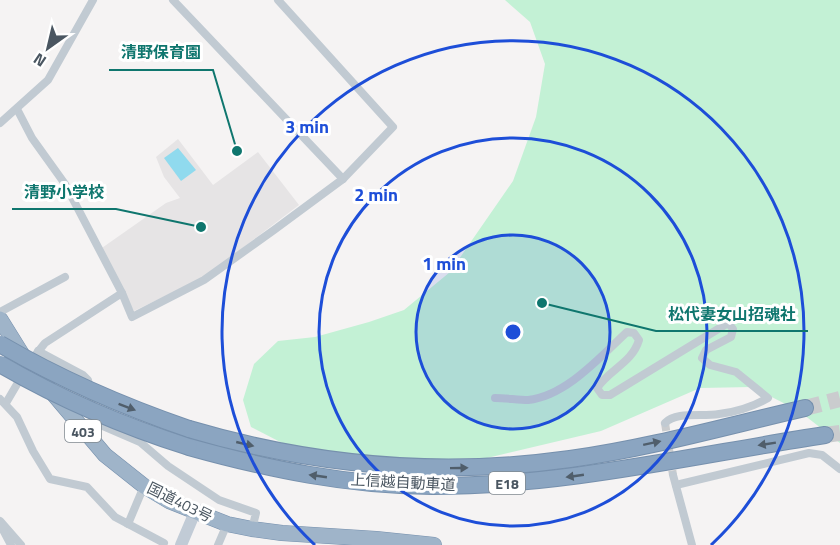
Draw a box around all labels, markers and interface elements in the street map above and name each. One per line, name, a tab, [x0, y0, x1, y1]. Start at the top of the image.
north arrow	[18, 18, 78, 78]
callout: 清野保育園	[109, 36, 213, 70]
text: 清野保育園	[121, 40, 201, 64]
text: N	[28, 47, 51, 73]
text: 3 min	[285, 113, 329, 140]
callout: 清野小学校	[12, 175, 116, 209]
text: 清野小学校	[24, 180, 104, 204]
text: 2 min	[354, 181, 398, 208]
text: 1 min	[422, 250, 466, 277]
callout: 松代妻女山招魂社	[656, 297, 808, 331]
text: 松代妻女山招魂社	[668, 302, 796, 326]
centre of rings	[503, 322, 523, 342]
one-way arrow	[119, 402, 137, 412]
road number: 403	[65, 420, 101, 442]
one-way arrow	[643, 438, 662, 447]
one-way arrow	[236, 440, 254, 450]
one-way arrow	[757, 440, 776, 449]
one-way arrow	[450, 463, 469, 473]
street label: 上信越自動車道	[350, 468, 456, 496]
one-way arrow	[565, 471, 584, 481]
one-way arrow	[308, 472, 327, 481]
road number: E18	[489, 472, 525, 494]
street label: 国道403号	[143, 476, 217, 528]

